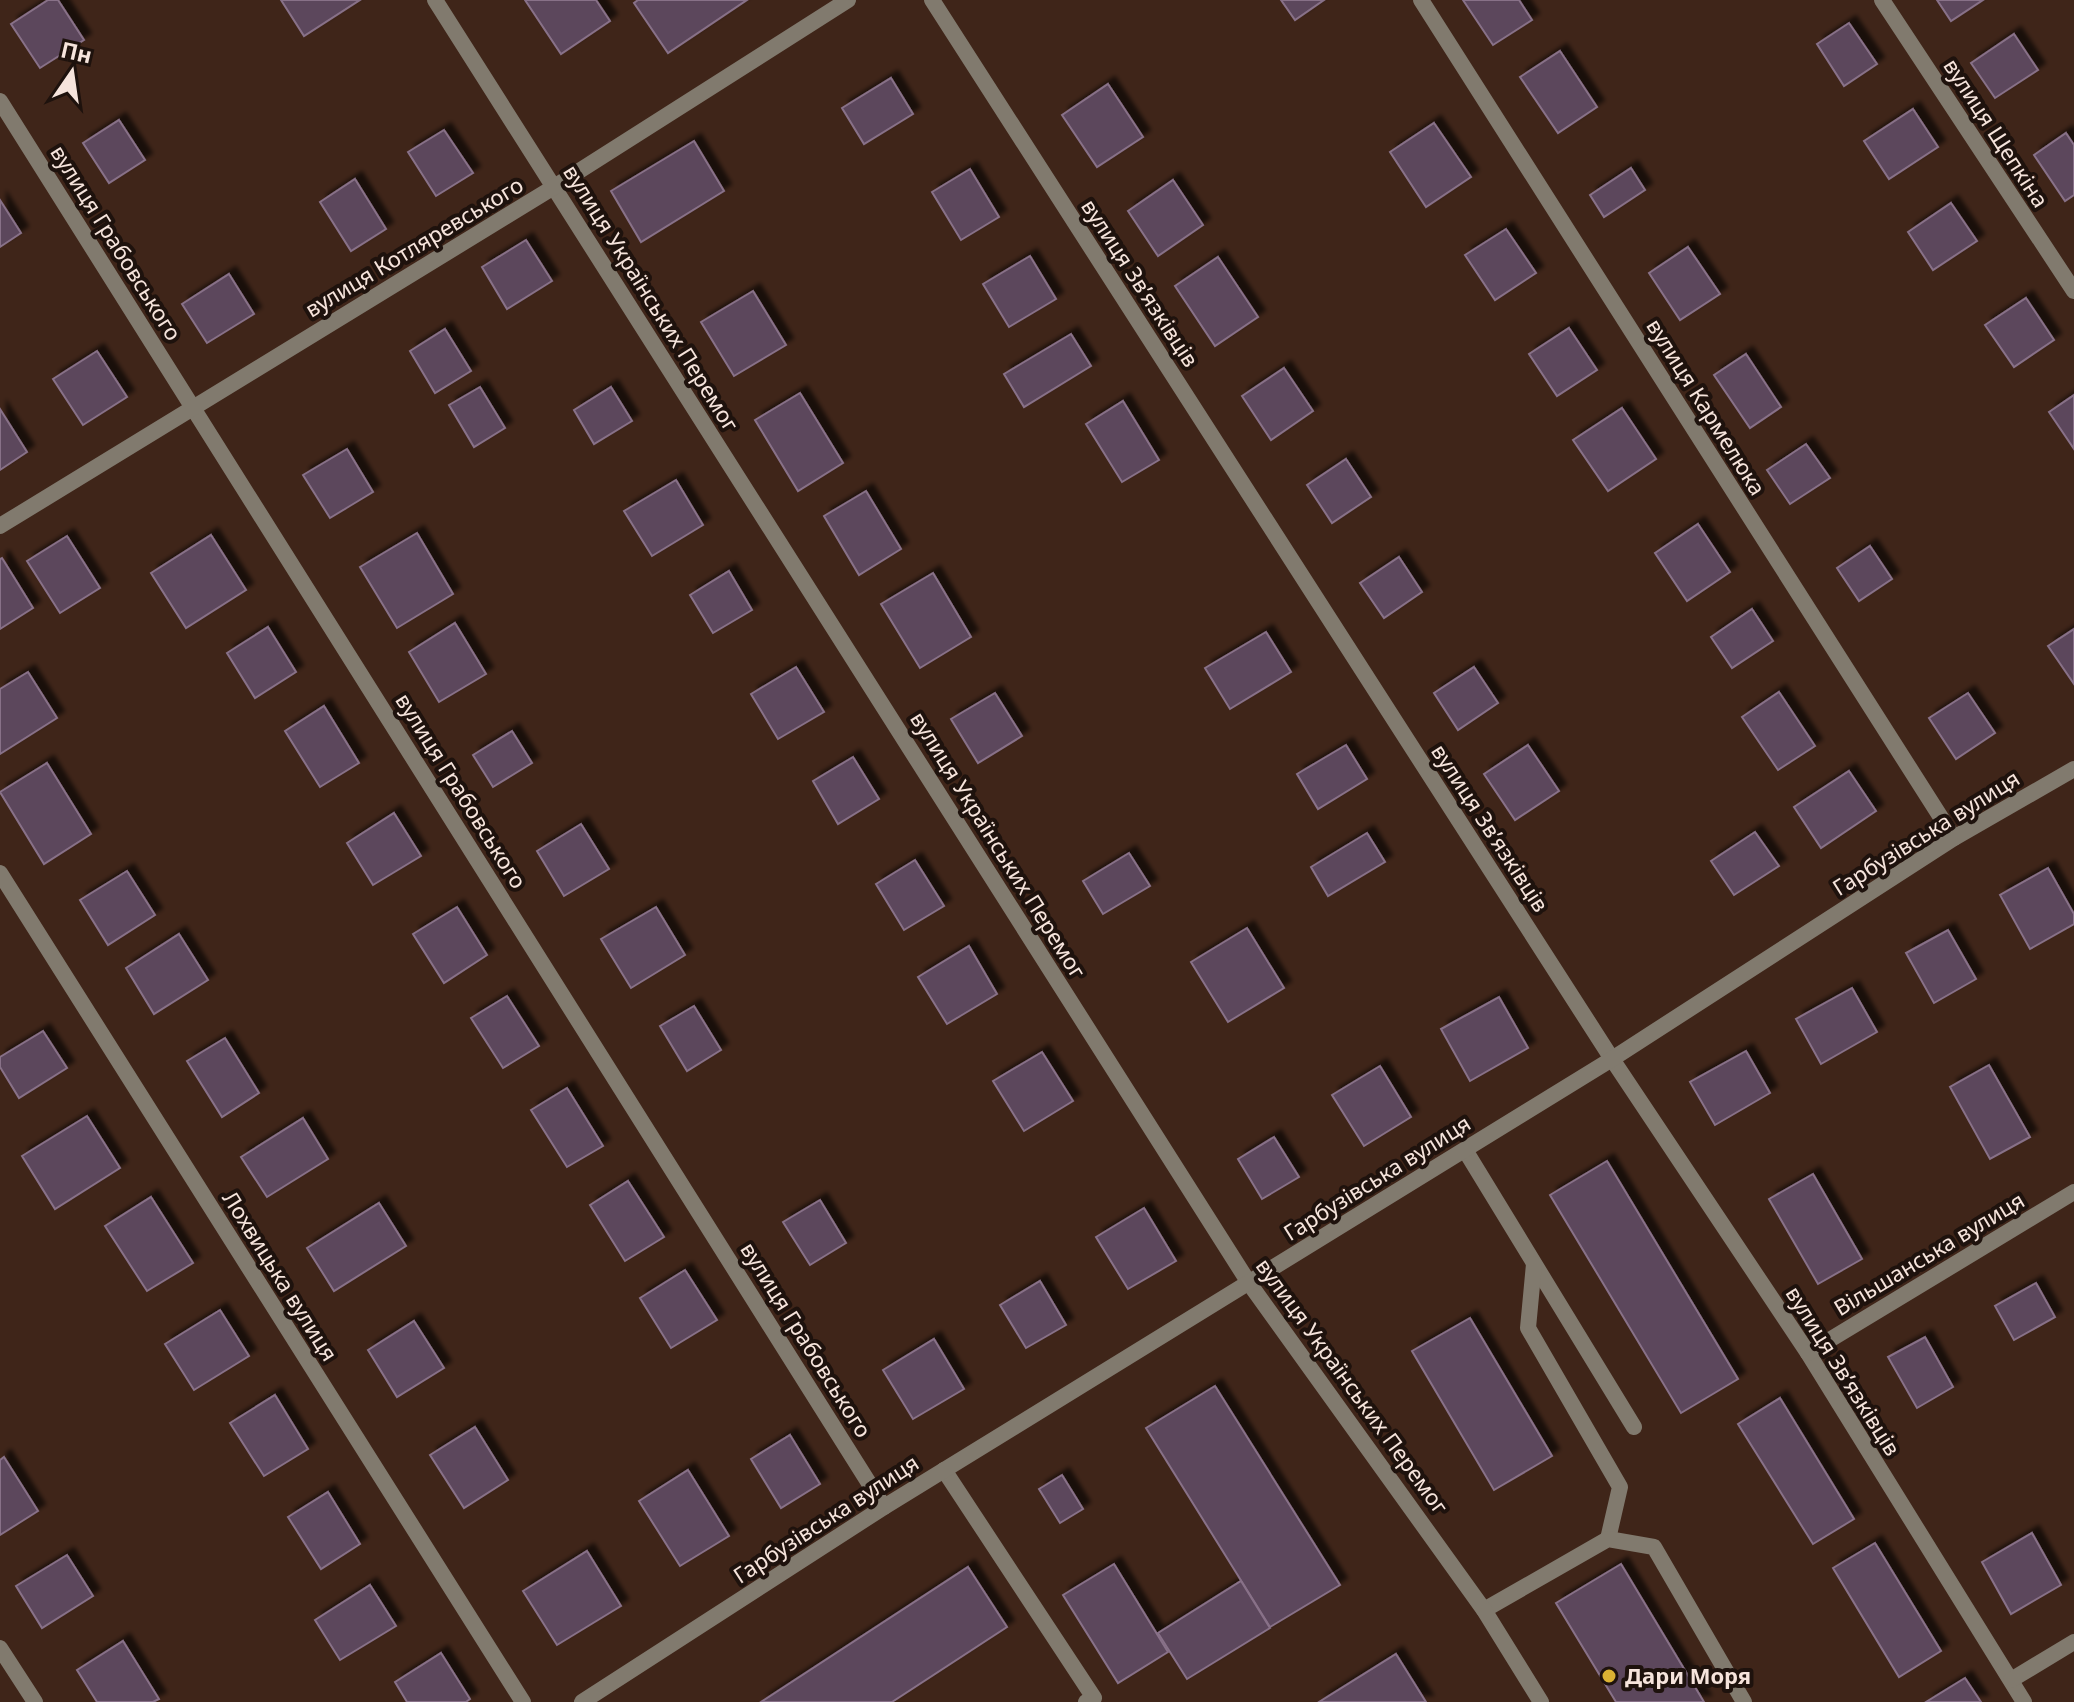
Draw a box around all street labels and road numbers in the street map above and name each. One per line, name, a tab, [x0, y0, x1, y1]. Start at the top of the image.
street label: вулиця Щепкіна	[1937, 52, 2056, 213]
street label: вулиця Грабовського	[44, 139, 189, 346]
street label: вулиця Українських Перемог	[557, 158, 747, 437]
street label: вулиця Котляревського	[299, 169, 528, 323]
street label: вулиця Звʼязківців	[1075, 193, 1206, 372]
street label: вулиця Кармелюка	[1640, 312, 1773, 500]
street label: вулиця Грабовського	[389, 687, 534, 894]
street label: вулиця Українських Перемог	[904, 705, 1094, 984]
street label: вулиця Звʼязківців	[1425, 738, 1556, 917]
street label: Гарбузівська вулиця	[1826, 762, 2025, 902]
street label: Гарбузівська вулиця	[1277, 1107, 1476, 1247]
street label: Вільшанська вулиця	[1828, 1184, 2029, 1322]
street label: Лохвицька вулиця	[216, 1185, 345, 1366]
street label: вулиця Грабовського	[734, 1236, 879, 1443]
street label: вулиця Українських Перемог	[1250, 1252, 1456, 1520]
street label: вулиця Звʼязківців	[1780, 1280, 1908, 1461]
street label: Гарбузівська вулиця	[727, 1447, 924, 1589]

